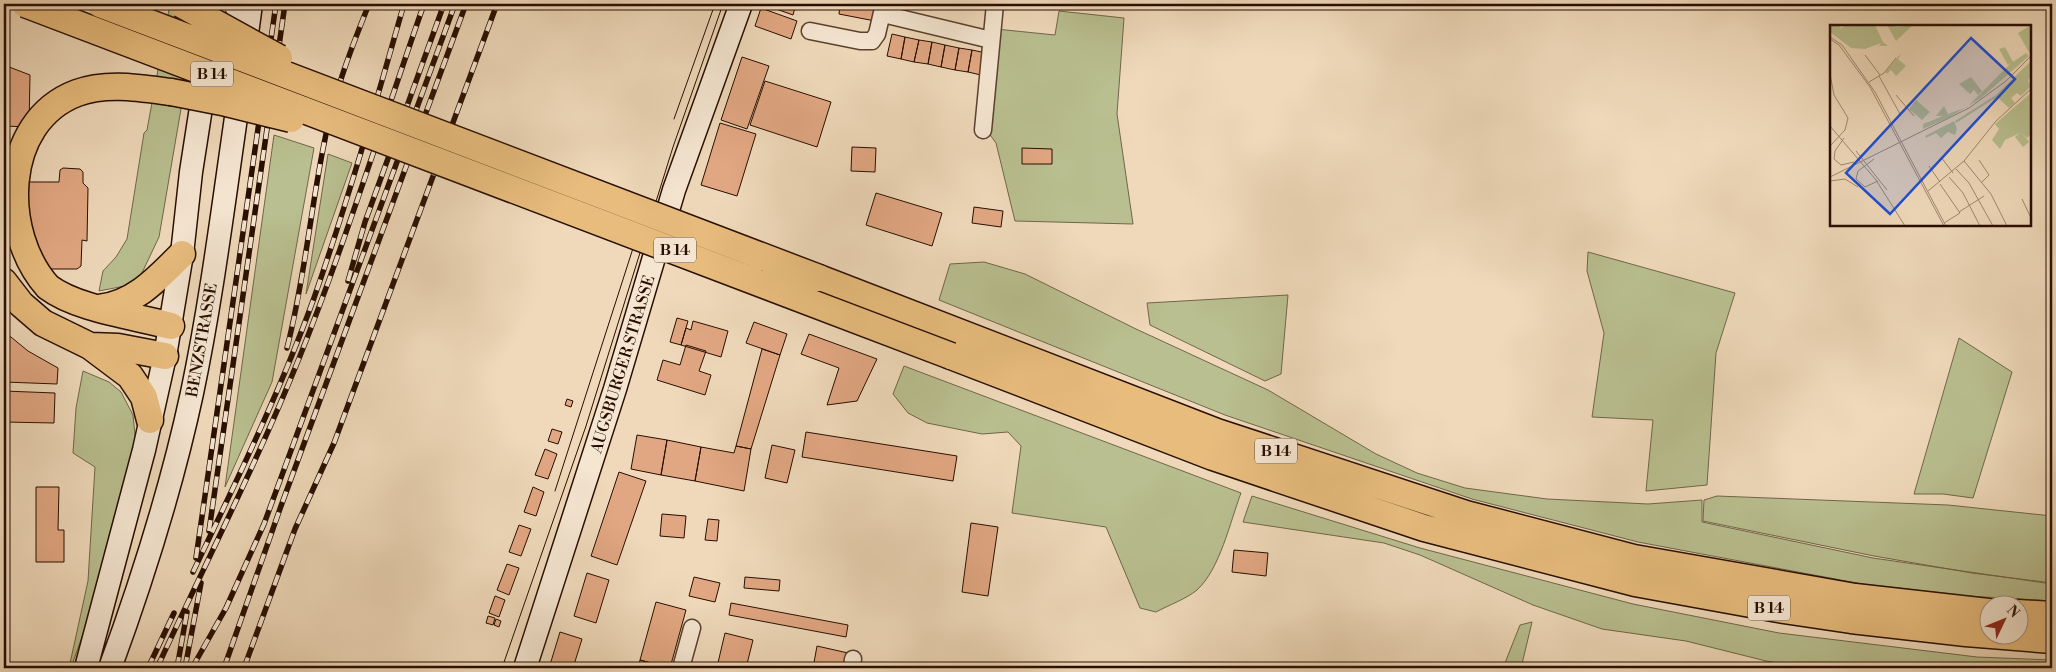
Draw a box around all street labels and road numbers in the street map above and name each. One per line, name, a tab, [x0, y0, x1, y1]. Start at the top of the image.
road number: B 14	[191, 62, 233, 86]
road number: B 14	[654, 238, 696, 262]
street label: AUGSBURGER STRASSE	[586, 273, 660, 457]
street label: BENZSTRASSE	[182, 281, 222, 400]
road number: B 14	[1255, 438, 1297, 464]
road number: B 14	[1748, 596, 1790, 620]

